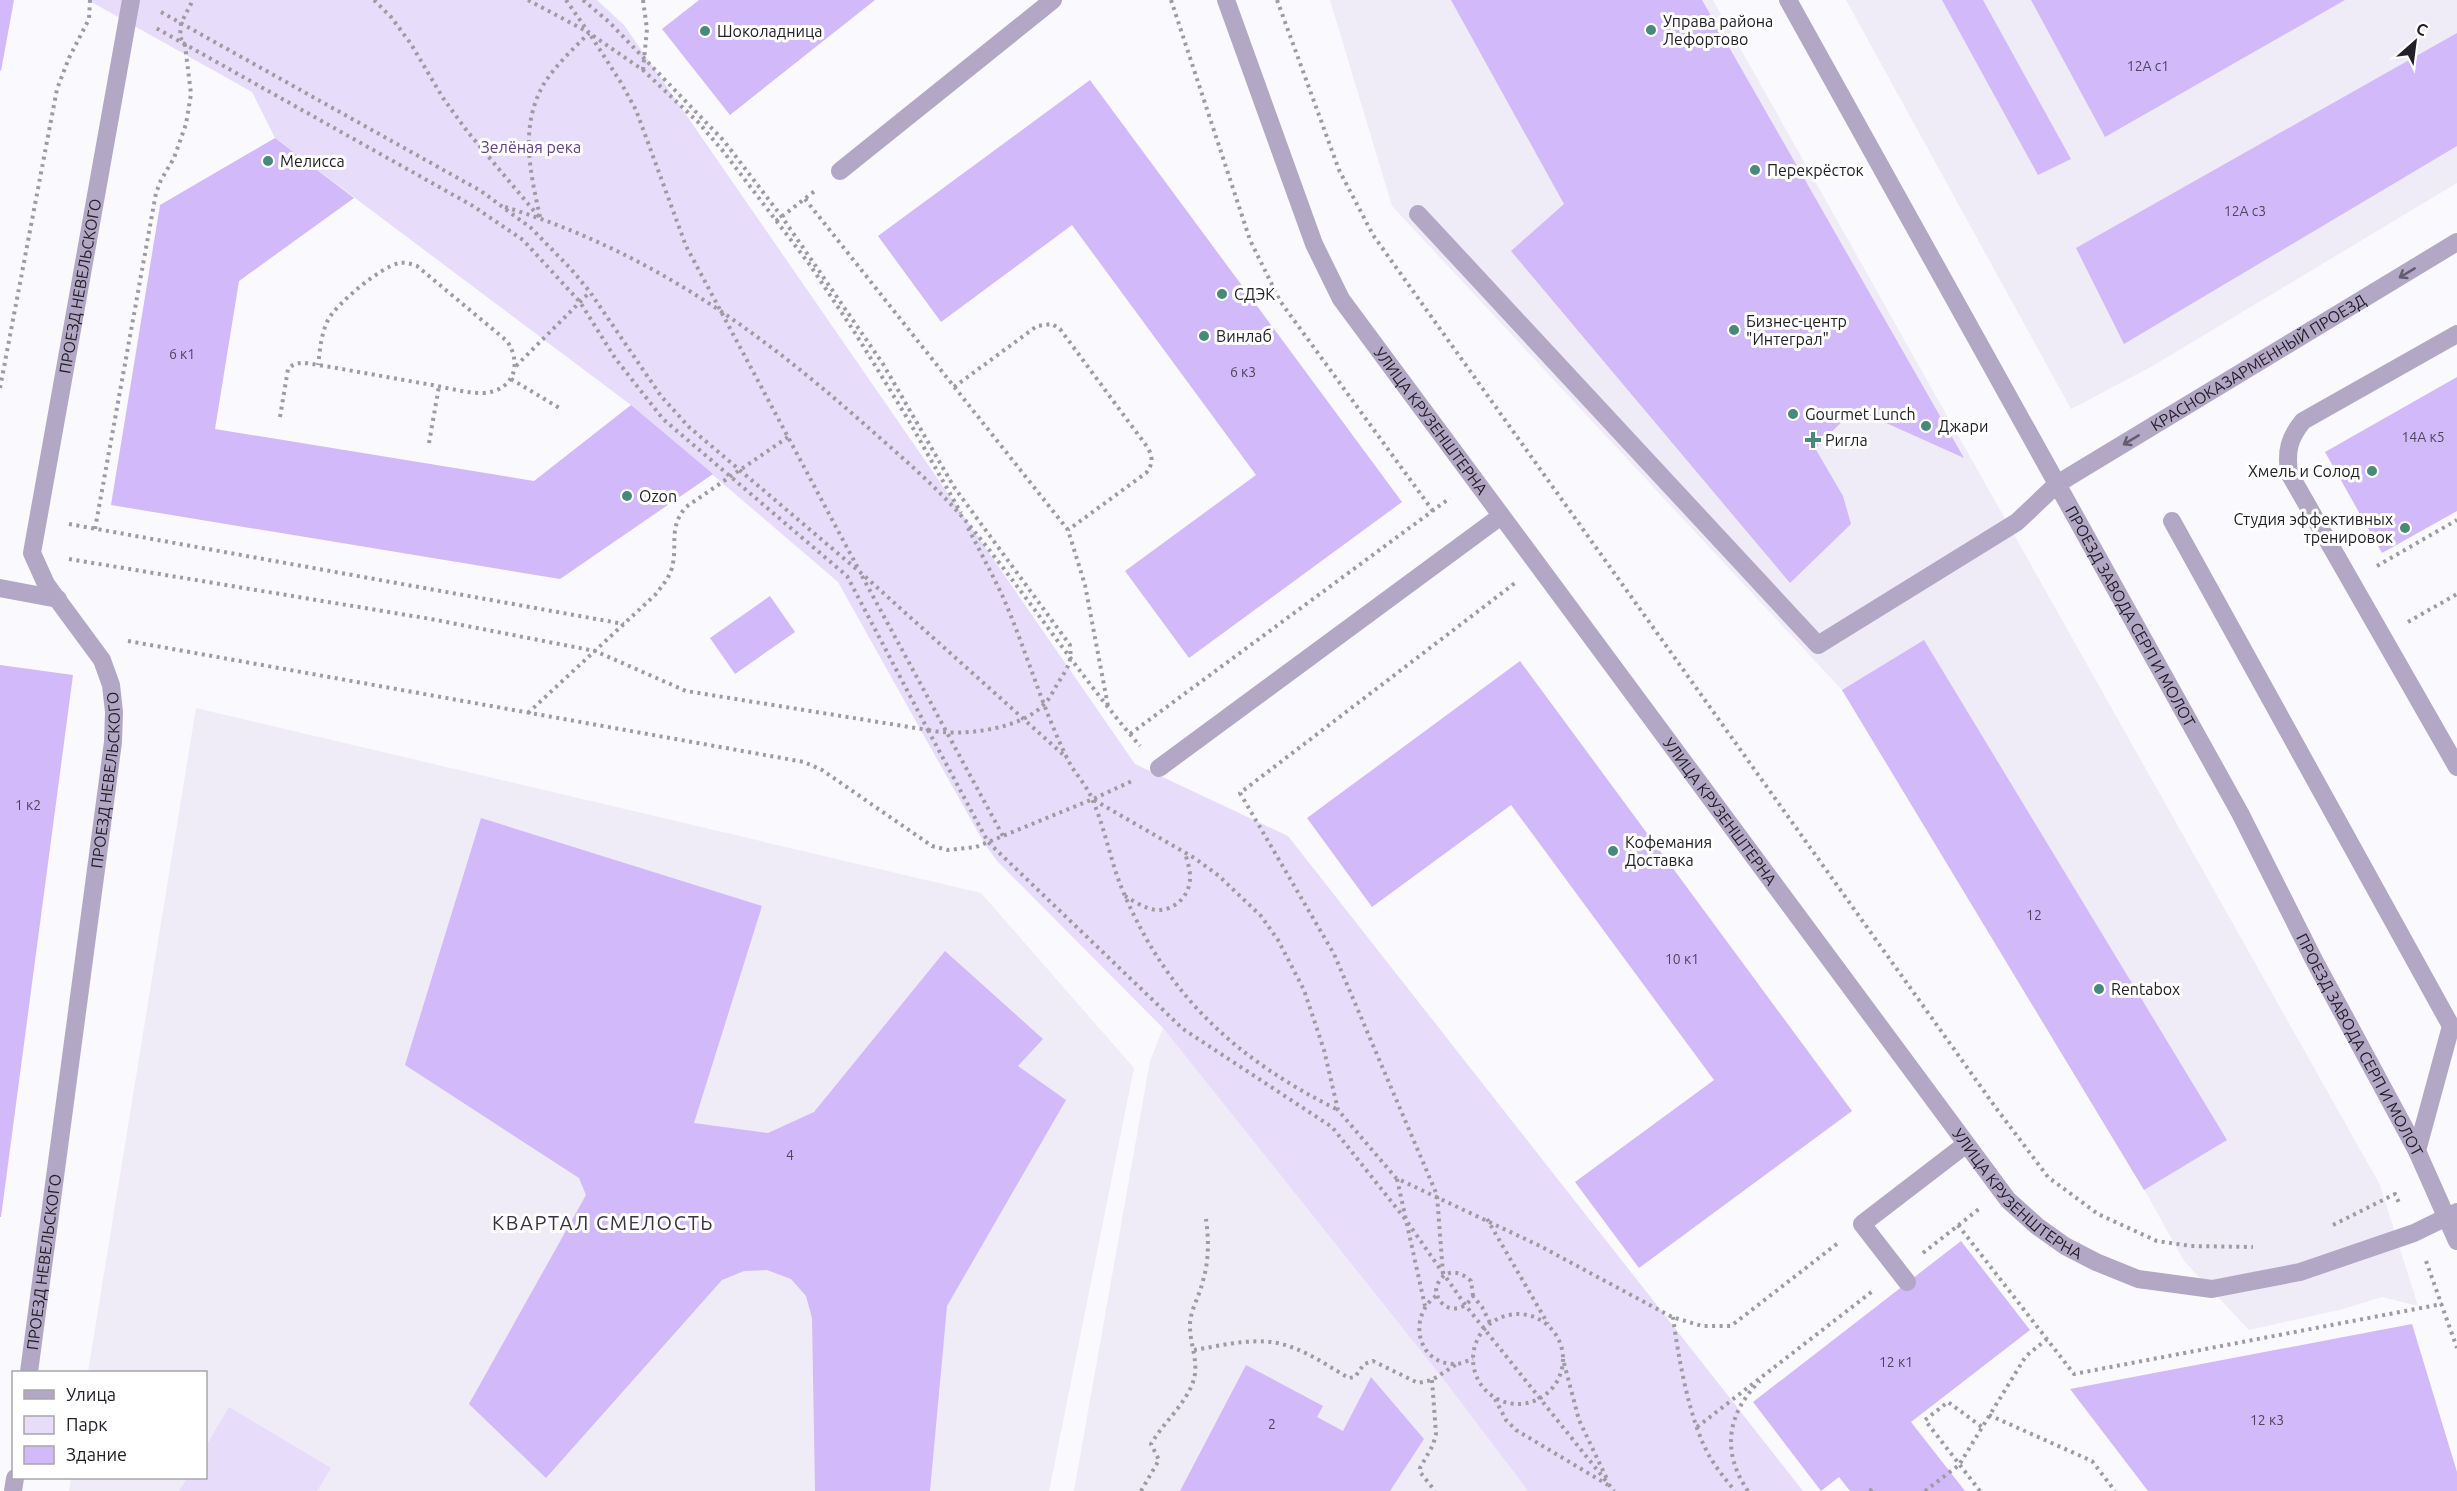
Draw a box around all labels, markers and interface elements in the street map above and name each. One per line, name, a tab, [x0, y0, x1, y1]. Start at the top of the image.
place label: Управа района Лефортово	[1663, 12, 1773, 48]
north arrow	[2385, 12, 2445, 72]
text: С	[2413, 18, 2431, 39]
place label: Шоколадница	[717, 22, 823, 40]
marker: Управа района Лефортово	[1644, 23, 1658, 37]
marker: Шоколадница	[698, 24, 712, 38]
house number: 12А с1	[2127, 58, 2169, 74]
park label: Зелёная река	[481, 138, 581, 156]
place label: Мелисса	[280, 152, 345, 170]
marker: Мелисса	[261, 154, 275, 168]
place label: Перекрёсток	[1767, 161, 1864, 179]
marker: Перекрёсток	[1748, 163, 1762, 177]
street label: ПРОЕЗД НЕВЕЛЬСКОГО	[55, 197, 104, 375]
house number: 12А с3	[2224, 203, 2266, 219]
one-way arrow	[2399, 267, 2416, 279]
place label: СДЭК	[1234, 285, 1275, 303]
marker: СДЭК	[1215, 287, 1229, 301]
street label: КРАСНОКАЗАРМЕННЫЙ ПРОЕЗД	[2147, 291, 2369, 434]
place label: Бизнес-центр "Интеграл"	[1746, 312, 1847, 348]
marker: Бизнес-центр "Интеграл"	[1727, 323, 1741, 337]
place label: Винлаб	[1216, 327, 1272, 345]
marker: Винлаб	[1197, 329, 1211, 343]
street label: УЛИЦА КРУЗЕНШТЕРНА	[1371, 344, 1492, 498]
house number: 6 к1	[169, 346, 195, 362]
house number: 6 к3	[1230, 364, 1256, 380]
place label: Gourmet Lunch	[1805, 405, 1916, 423]
marker: Gourmet Lunch	[1786, 407, 1800, 421]
place label: Джари	[1938, 417, 1988, 435]
marker: Джари	[1919, 419, 1933, 433]
house number: 14А к5	[2401, 429, 2445, 445]
place label: Ригла	[1825, 431, 1868, 449]
marker: Ригла	[1806, 433, 1820, 447]
one-way arrow	[2123, 434, 2140, 446]
place label: Хмель и Солод	[2248, 462, 2360, 480]
marker: Хмель и Солод	[2365, 464, 2379, 478]
place label: Ozon	[639, 487, 677, 505]
marker: Ozon	[620, 489, 634, 503]
street label: ПРОЕЗД ЗАВОДА СЕРП И МОЛОТ	[2062, 503, 2199, 730]
place label: Студия эффективных тренировок	[2234, 510, 2393, 546]
marker: Студия эффективных тренировок	[2398, 521, 2412, 535]
street label: ПРОЕЗД НЕВЕЛЬСКОГО	[87, 691, 123, 869]
street label: УЛИЦА КРУЗЕНШТЕРНА	[1660, 734, 1781, 889]
house number: 1 к2	[15, 797, 41, 813]
place label: Кофемания Доставка	[1625, 833, 1712, 869]
marker: Кофемания Доставка	[1606, 844, 1620, 858]
house number: 12	[2026, 907, 2042, 923]
street label: ПРОЕЗД ЗАВОДА СЕРП И МОЛОТ	[2293, 930, 2427, 1159]
house number: 10 к1	[1665, 951, 1699, 967]
place label: Rentabox	[2111, 980, 2180, 998]
marker: Rentabox	[2092, 982, 2106, 996]
street label: УЛИЦА КРУЗЕНШТЕРНА	[1949, 1125, 2086, 1263]
house number: 4	[786, 1147, 794, 1163]
street label: ПРОЕЗД НЕВЕЛЬСКОГО	[23, 1173, 64, 1351]
district label: КВАРТАЛ СМЕЛОСТЬ	[492, 1211, 714, 1234]
house number: 12 к1	[1879, 1354, 1913, 1370]
legend	[12, 1371, 207, 1479]
text: Улица	[66, 1384, 116, 1404]
house number: 12 к3	[2250, 1412, 2284, 1428]
text: Парк	[66, 1414, 107, 1434]
house number: 2	[1268, 1416, 1276, 1432]
text: Здание	[66, 1444, 127, 1464]

